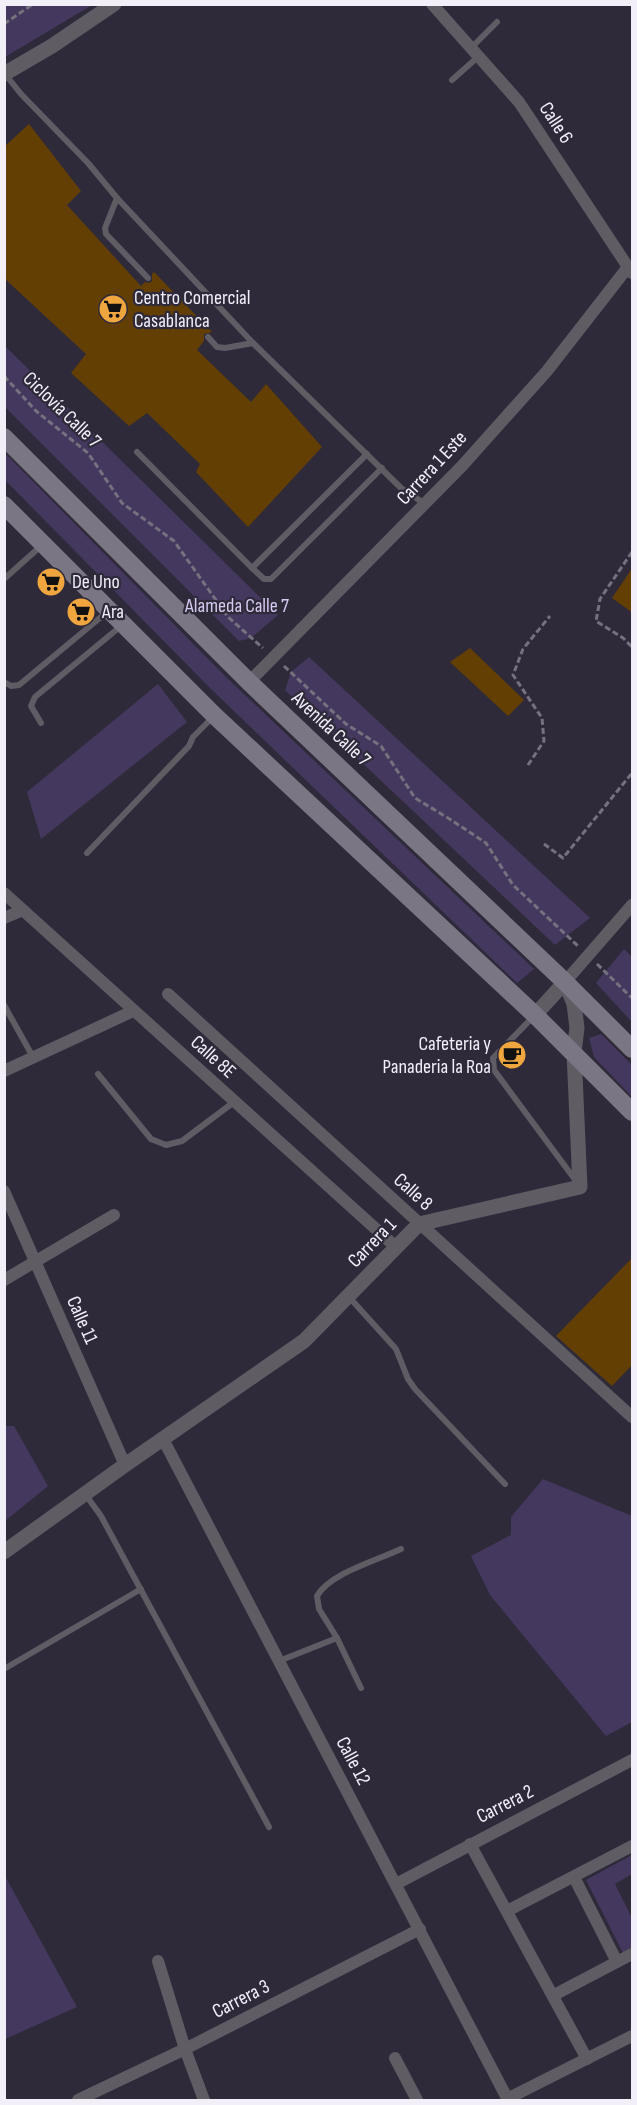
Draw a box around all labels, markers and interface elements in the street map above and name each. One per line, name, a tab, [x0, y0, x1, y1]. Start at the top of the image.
street label: Calle 6	[534, 98, 578, 148]
place label: Centro Comercial Casablanca	[134, 286, 251, 333]
supermarket icon: Centro Comercial Casablanca	[97, 293, 129, 325]
street label: Ciclovía Calle 7	[18, 367, 106, 453]
street label: Carrera 1 Este	[392, 426, 472, 510]
supermarket icon: De Uno	[35, 566, 67, 598]
place label: De Uno	[72, 570, 120, 594]
park label: Alameda Calle 7	[184, 594, 289, 618]
supermarket icon: Ara	[65, 596, 97, 628]
place label: Ara	[101, 600, 124, 624]
street label: Avenida Calle 7	[286, 686, 375, 772]
street label: Calle 8E	[185, 1030, 241, 1084]
place label: Cafeteria y Panaderia la Roa	[383, 1032, 491, 1079]
cafe icon: Cafeteria y Panaderia la Roa	[496, 1039, 528, 1071]
street label: Calle 8	[388, 1168, 438, 1216]
street label: Carrera 1	[343, 1213, 401, 1273]
street label: Calle 11	[61, 1292, 103, 1348]
street label: Calle 12	[330, 1733, 376, 1789]
street label: Carrera 2	[472, 1780, 538, 1828]
street label: Carrera 3	[208, 1974, 274, 2024]

